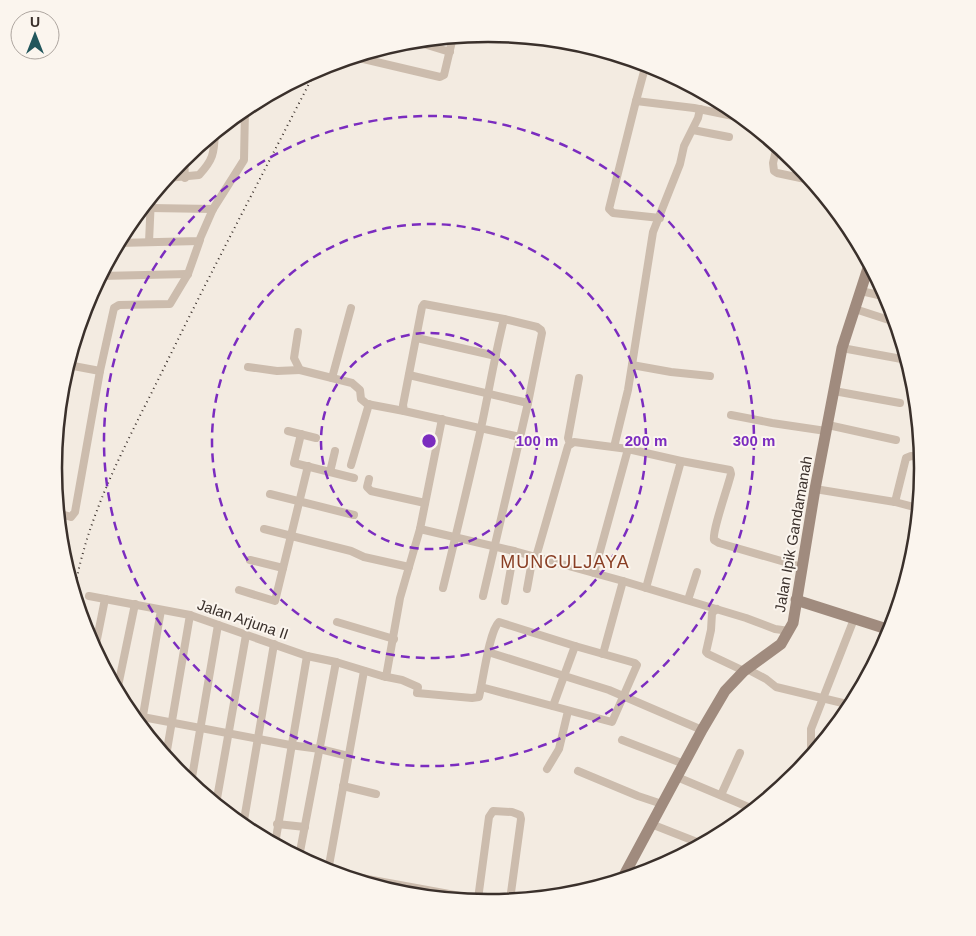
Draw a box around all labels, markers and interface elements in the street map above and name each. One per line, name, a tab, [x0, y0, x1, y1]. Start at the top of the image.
north arrow	[10, 10, 60, 60]
text: U	[30, 14, 40, 30]
centre of rings	[420, 432, 438, 450]
text: 100 m	[516, 432, 558, 449]
text: 200 m	[625, 432, 667, 449]
text: 300 m	[733, 432, 775, 449]
street label: Jalan Ipik Gandamanah	[771, 455, 815, 613]
district label: MUNCULJAYA	[500, 552, 630, 572]
street label: Jalan Arjuna II	[195, 595, 291, 643]

